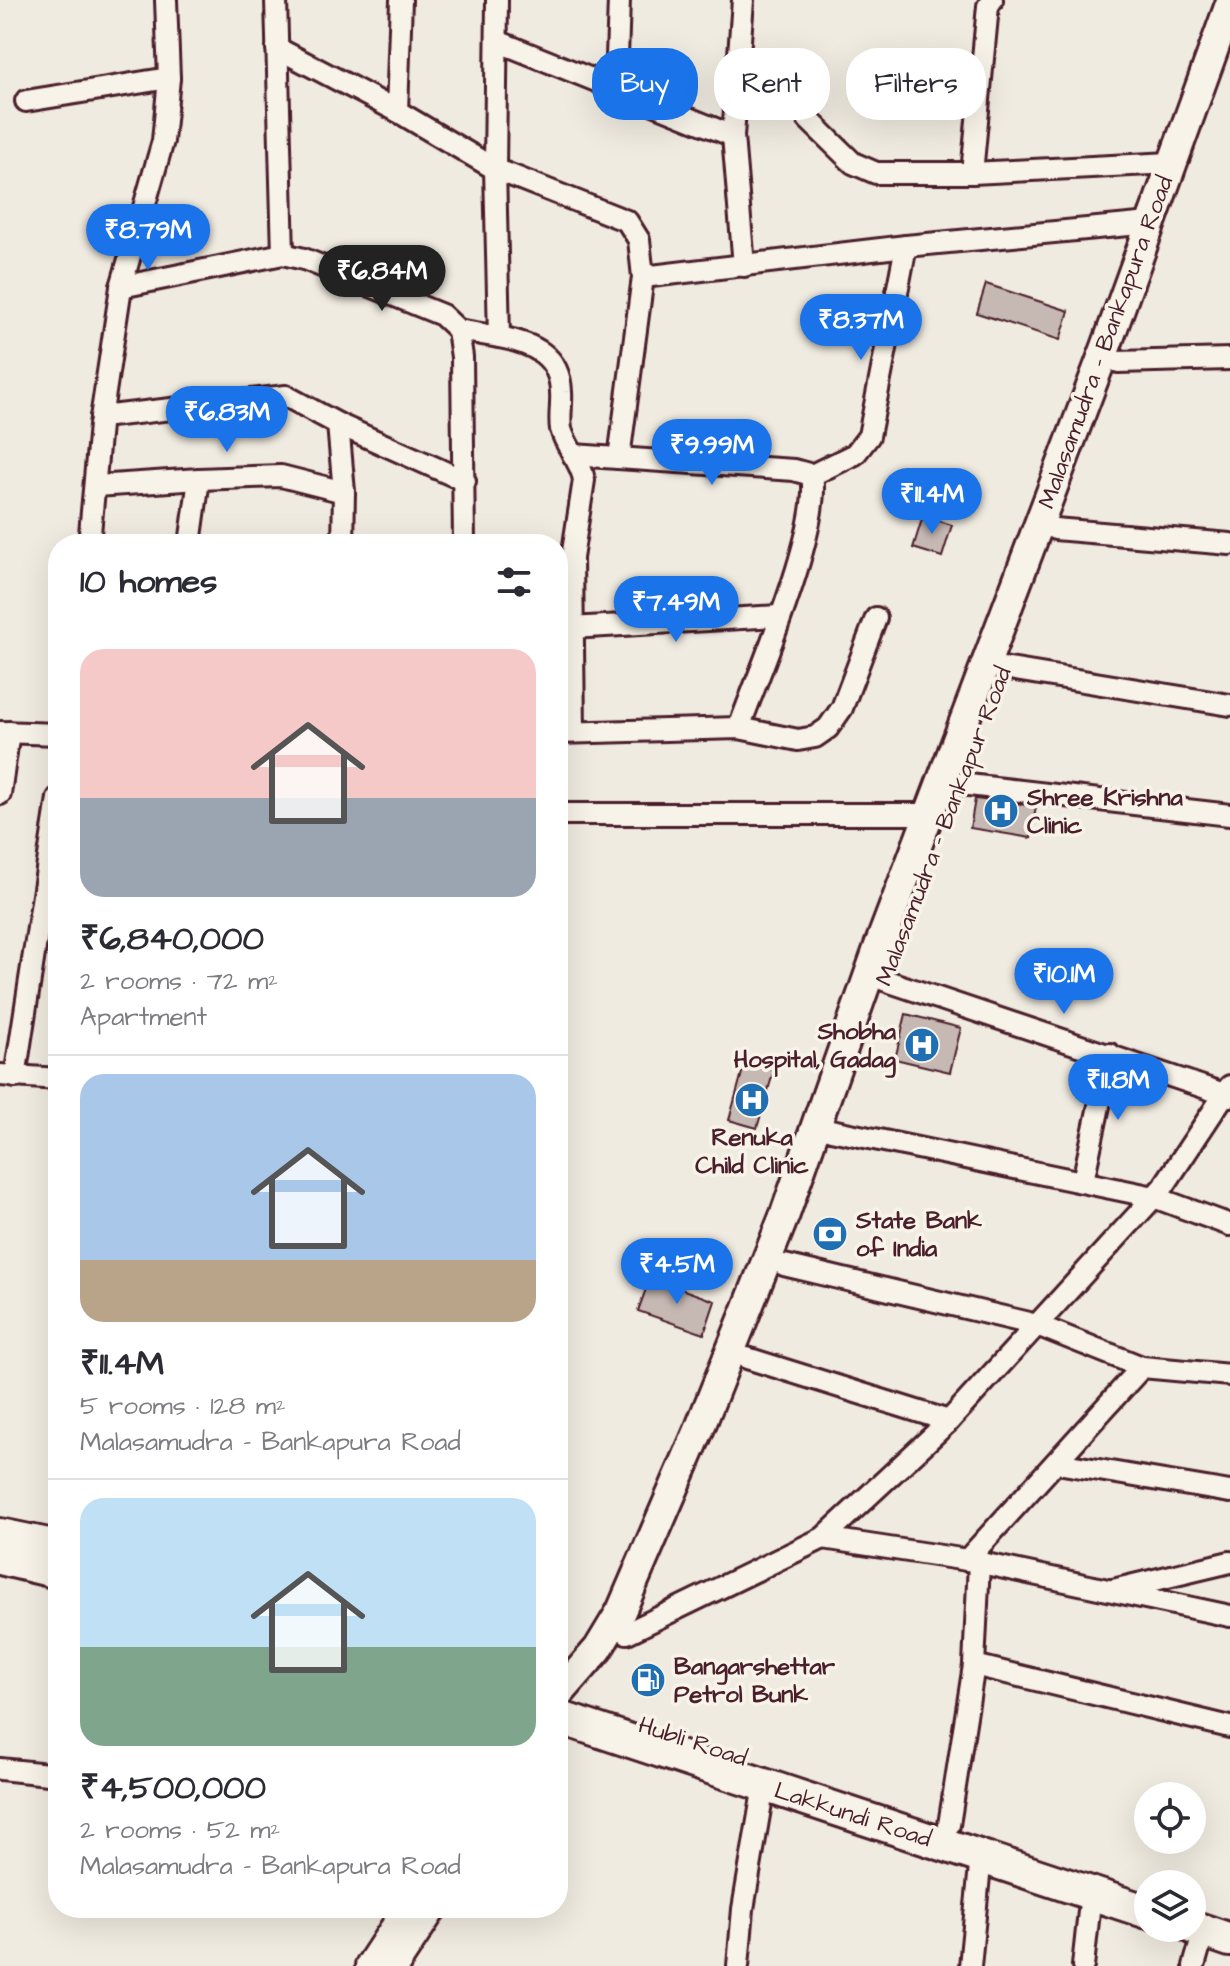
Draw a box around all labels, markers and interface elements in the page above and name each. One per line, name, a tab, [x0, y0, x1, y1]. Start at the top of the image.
chip: Buy	[592, 48, 698, 120]
chip: Rent	[714, 48, 830, 120]
chip: Filters	[846, 48, 986, 120]
street label: Malasamudra - Bankapura Road	[1030, 171, 1182, 513]
pin: ₹8.79M	[83, 204, 213, 272]
text: ₹8.79M	[104, 212, 192, 248]
pin: ₹6.84M	[317, 245, 447, 313]
text: ₹6.84M	[337, 253, 427, 289]
pin: ₹8.37M	[796, 294, 926, 362]
text: ₹8.37M	[818, 302, 904, 338]
pin: ₹6.83M	[162, 386, 292, 454]
text: ₹6.83M	[184, 394, 270, 430]
pin: ₹9.99M	[647, 419, 777, 487]
text: ₹9.99M	[670, 427, 754, 463]
pin: ₹11.4M	[867, 468, 997, 536]
text: ₹11.4M	[900, 476, 964, 512]
text: 10 homes	[80, 558, 217, 606]
icon: filters	[492, 560, 536, 604]
pin: ₹7.49M	[611, 576, 741, 644]
text: ₹7.49M	[632, 584, 720, 620]
street label: Malasamudra - Bankapur Road	[867, 662, 1021, 991]
icon: home	[236, 701, 380, 845]
place label: Shree Krishna Clinic	[1026, 781, 1183, 843]
hospital icon: Shree Krishna Clinic	[982, 792, 1020, 830]
text: ₹6,840,000	[80, 915, 264, 963]
pin: ₹10.1M	[999, 948, 1129, 1016]
text: ₹10.1M	[1032, 956, 1096, 992]
text: 2 rooms · 72 m²	[80, 963, 278, 999]
text: Apartment	[80, 999, 207, 1035]
place label: Shobha Hospital, Gadag	[734, 1015, 897, 1078]
hospital icon: Shobha Hospital, Gadag	[903, 1026, 941, 1064]
pin: ₹11.8M	[1053, 1054, 1183, 1122]
text: ₹11.8M	[1086, 1062, 1150, 1098]
hospital icon: Renuka Child Clinic	[733, 1081, 771, 1119]
place label: Renuka Child Clinic	[695, 1121, 809, 1183]
icon: home	[236, 1126, 380, 1270]
place label: State Bank of India	[855, 1204, 982, 1266]
bank icon: State Bank of India	[811, 1215, 849, 1253]
pin: ₹4.5M	[621, 1238, 733, 1306]
text: ₹4.5M	[639, 1246, 715, 1282]
text: ₹11.4M	[80, 1340, 164, 1388]
text: 5 rooms · 128 m²	[80, 1388, 286, 1424]
text: Malasamudra - Bankapura Road	[80, 1424, 461, 1460]
icon: home	[236, 1550, 380, 1694]
place label: Bangarshettar Petrol Bunk	[674, 1650, 836, 1712]
fuel station icon: Bangarshettar Petrol Bunk	[629, 1661, 667, 1699]
street label: Hubli Road	[634, 1708, 751, 1775]
text: ₹4,500,000	[80, 1764, 266, 1812]
street label: Lakkundi Road	[770, 1774, 936, 1856]
map controls	[1134, 1782, 1206, 1942]
button: locate	[1134, 1782, 1206, 1854]
text: 2 rooms · 52 m²	[80, 1812, 280, 1848]
text: Malasamudra - Bankapura Road	[80, 1848, 461, 1884]
button: layers	[1134, 1870, 1206, 1942]

